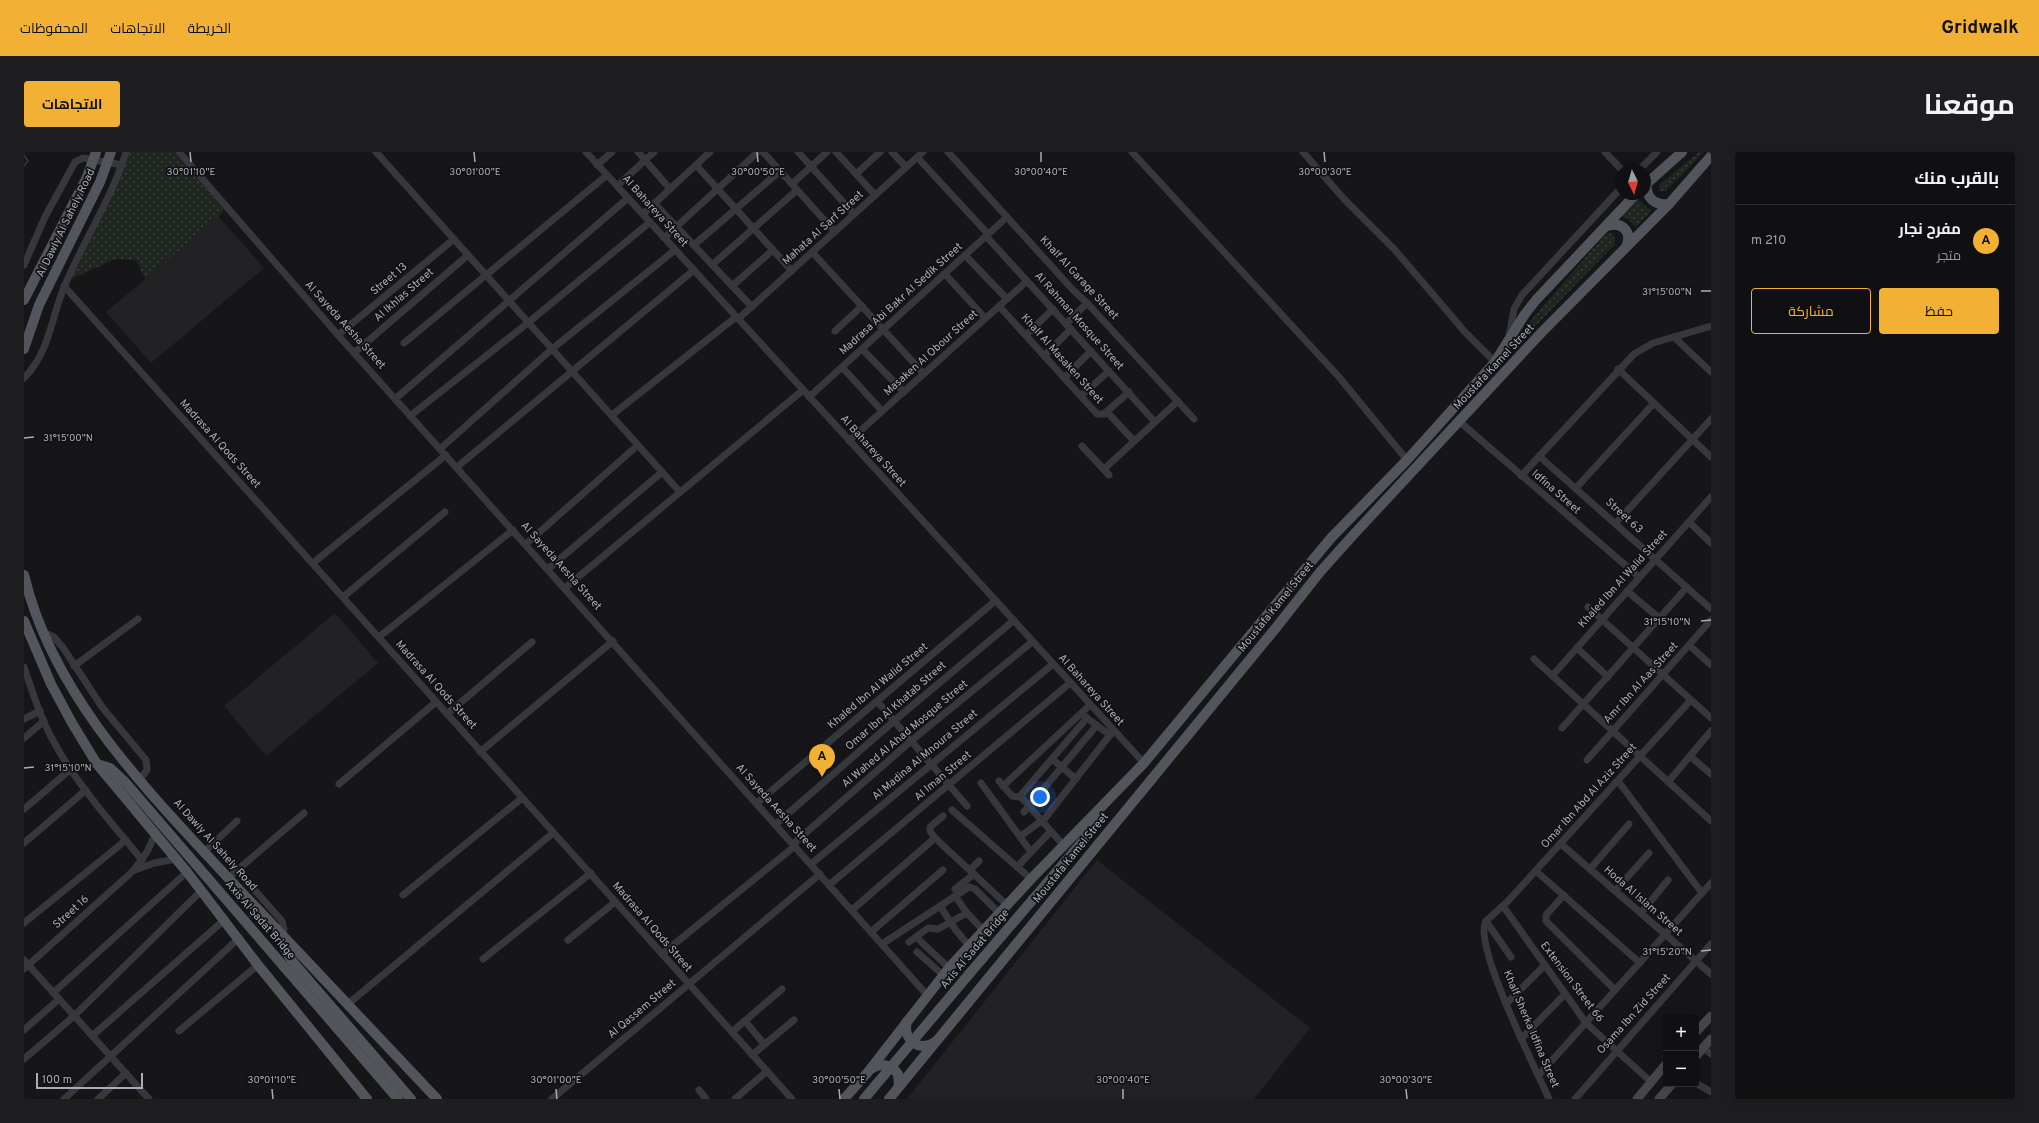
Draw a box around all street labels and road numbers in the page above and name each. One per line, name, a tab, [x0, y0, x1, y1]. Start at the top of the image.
street label: Al Dawly Al Sahely Road	[34, 166, 98, 280]
street label: Al Bahareya Street	[619, 172, 691, 250]
street label: Mahata Al Sarf Street	[779, 188, 867, 268]
street label: Khalf Al Garage Street	[1037, 233, 1121, 323]
street label: Madrasa Abi Bakr Al Sedik Street	[836, 240, 966, 358]
street label: Street 13	[368, 260, 410, 298]
street label: Al Ikhlas Street	[371, 265, 437, 325]
street label: Al Rahman Mosque Street	[1031, 269, 1127, 373]
street label: Al Sayeda Aesha Street	[301, 278, 389, 372]
street label: Masaken Al Obour Street	[881, 307, 981, 399]
street label: Khalf Al Masaken Street	[1018, 311, 1106, 407]
street label: Moustafa Kamel Street	[1451, 321, 1537, 413]
street label: Madrasa Al Qods Street	[176, 397, 264, 491]
street label: Al Bahareya Street	[837, 412, 909, 490]
street label: Idfina Street	[1529, 467, 1583, 517]
street label: Street 63	[1602, 495, 1646, 537]
street label: Al Sayeda Aesha Street	[517, 519, 605, 613]
street label: Khaled Ibn Al Walid Street	[1575, 527, 1671, 631]
street label: Moustafa Kamel Street	[1235, 559, 1317, 655]
street label: Madrasa Al Qods Street	[392, 638, 480, 732]
street label: Amr Ibn Al Aas Street	[1601, 639, 1681, 727]
street label: Khaled Ibn Al Walid Street	[825, 640, 931, 732]
street label: Al Bahareya Street	[1055, 651, 1127, 729]
street label: Omar Ibn Al Khatab Street	[843, 658, 949, 754]
street label: Al Wahed Al Ahad Mosque Street	[839, 677, 971, 791]
street label: Al Madina Al Mnoura Street	[869, 707, 981, 803]
street label: Omar Ibn Abd Al Aziz Street	[1538, 741, 1640, 851]
street label: Al Iman Street	[912, 748, 974, 804]
street label: Al Sayeda Aesha Street	[732, 761, 820, 855]
street label: Al Dawly Al Sahely Road	[170, 796, 260, 894]
street label: Moustafa Kamel Street	[1030, 810, 1112, 906]
street label: Hoda Al Islam Street	[1601, 863, 1685, 939]
street label: Axis Al Sadat Bridge	[222, 878, 298, 962]
street label: Madrasa Al Qods Street	[609, 879, 695, 975]
street label: Street 16	[50, 892, 92, 932]
street label: Axis Al Sadat Bridge	[938, 906, 1012, 992]
street label: Extension Street 66	[1537, 939, 1607, 1025]
street label: Khalf Sherka Idfina Street	[1500, 968, 1562, 1090]
street label: Osama Ibn Zid Street	[1594, 971, 1674, 1057]
street label: Al Qassem Street	[605, 976, 679, 1042]

